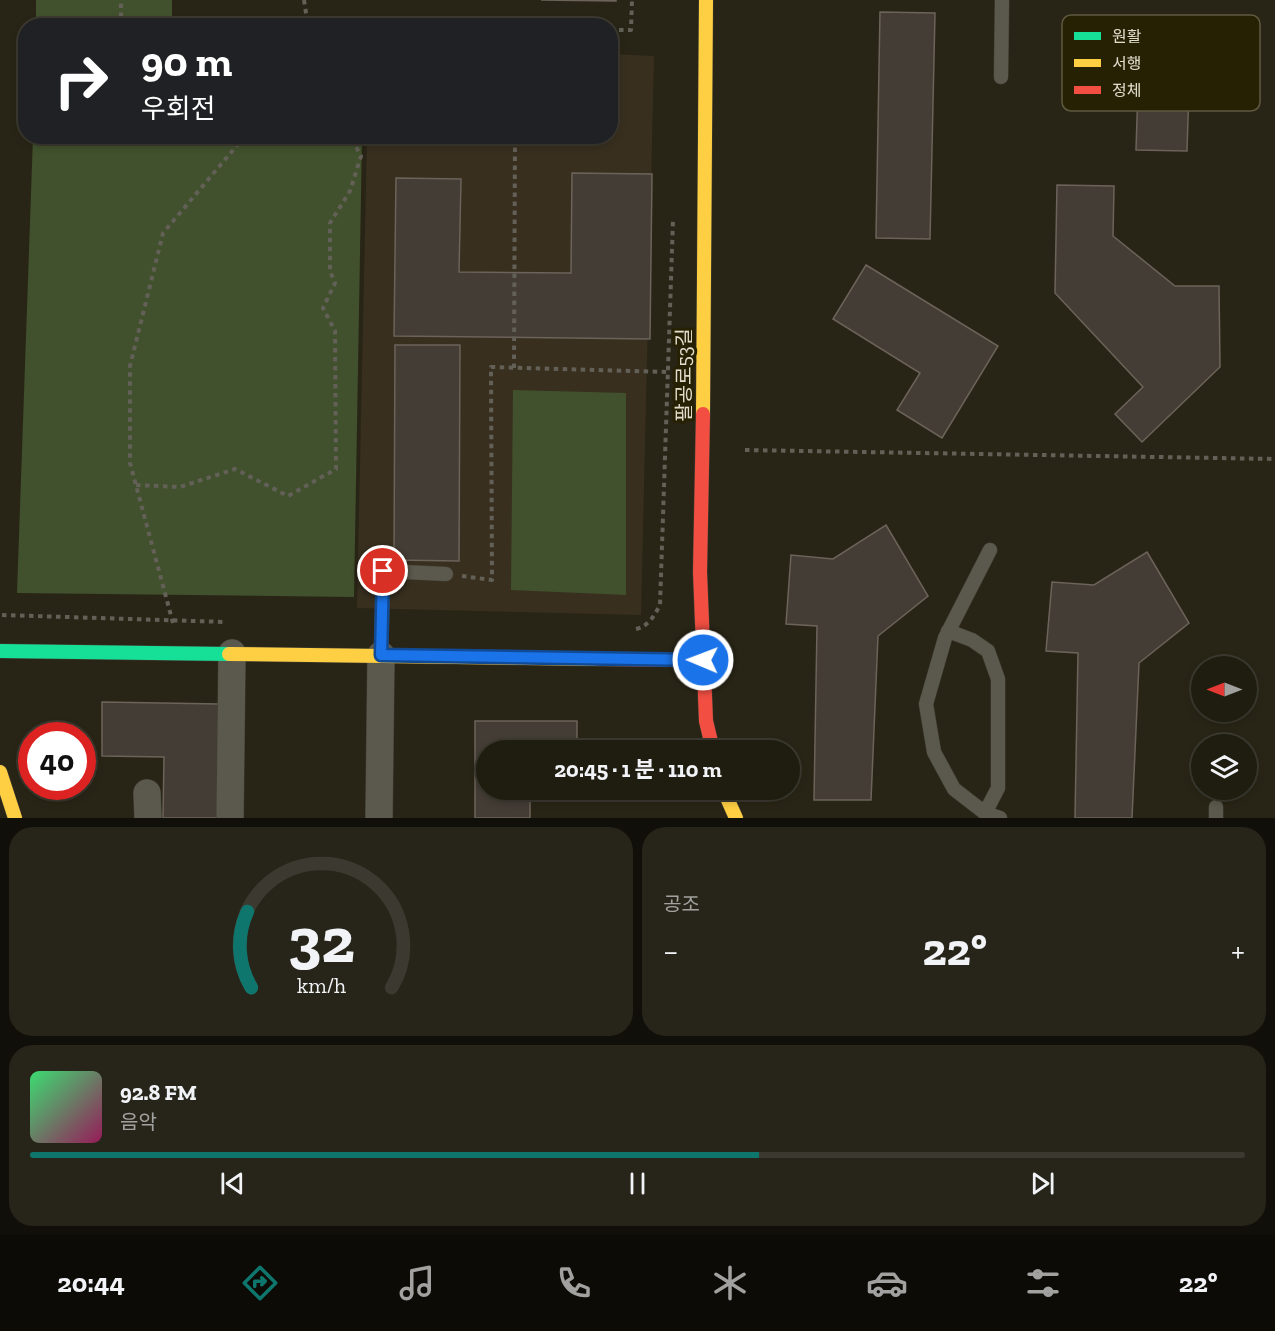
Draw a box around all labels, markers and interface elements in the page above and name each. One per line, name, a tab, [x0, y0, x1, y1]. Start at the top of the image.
legend	[1062, 15, 1260, 111]
text: 원활	[1112, 27, 1142, 46]
text: 90 m	[141, 36, 232, 87]
icon: right	[42, 42, 120, 120]
text: 서행	[1112, 54, 1141, 73]
text: 정체	[1112, 81, 1141, 100]
text: 우회전	[141, 93, 216, 125]
street label: 팔공로53길	[672, 328, 696, 422]
pin	[357, 545, 408, 596]
icon: arrive	[366, 554, 399, 587]
position arrow	[671, 628, 735, 692]
north arrow	[1191, 656, 1257, 722]
map controls	[1191, 656, 1257, 800]
speed limit sign: 40	[18, 722, 96, 800]
button: layers	[1191, 734, 1257, 800]
text: 20:45 · 1 분 · 110 m	[554, 756, 722, 783]
text: 공조	[663, 892, 700, 916]
text: 32	[288, 903, 354, 978]
text: 22°	[922, 923, 987, 977]
text: −	[663, 931, 678, 970]
text: +	[1231, 931, 1245, 970]
text: km/h	[297, 974, 345, 999]
text: 92.8 FM	[120, 1079, 197, 1106]
text: 음악	[120, 1110, 157, 1134]
icon: previous	[216, 1167, 249, 1200]
icon: pause	[621, 1167, 654, 1200]
icon: next	[1026, 1167, 1059, 1200]
icon: directions	[239, 1262, 281, 1304]
icon: music	[396, 1262, 438, 1304]
icon: phone	[553, 1262, 595, 1304]
icon: climate	[709, 1262, 751, 1304]
icon: car	[866, 1262, 908, 1304]
icon: filters	[1022, 1262, 1064, 1304]
text: 20:44	[57, 1267, 125, 1299]
text: 22°	[1179, 1267, 1218, 1299]

